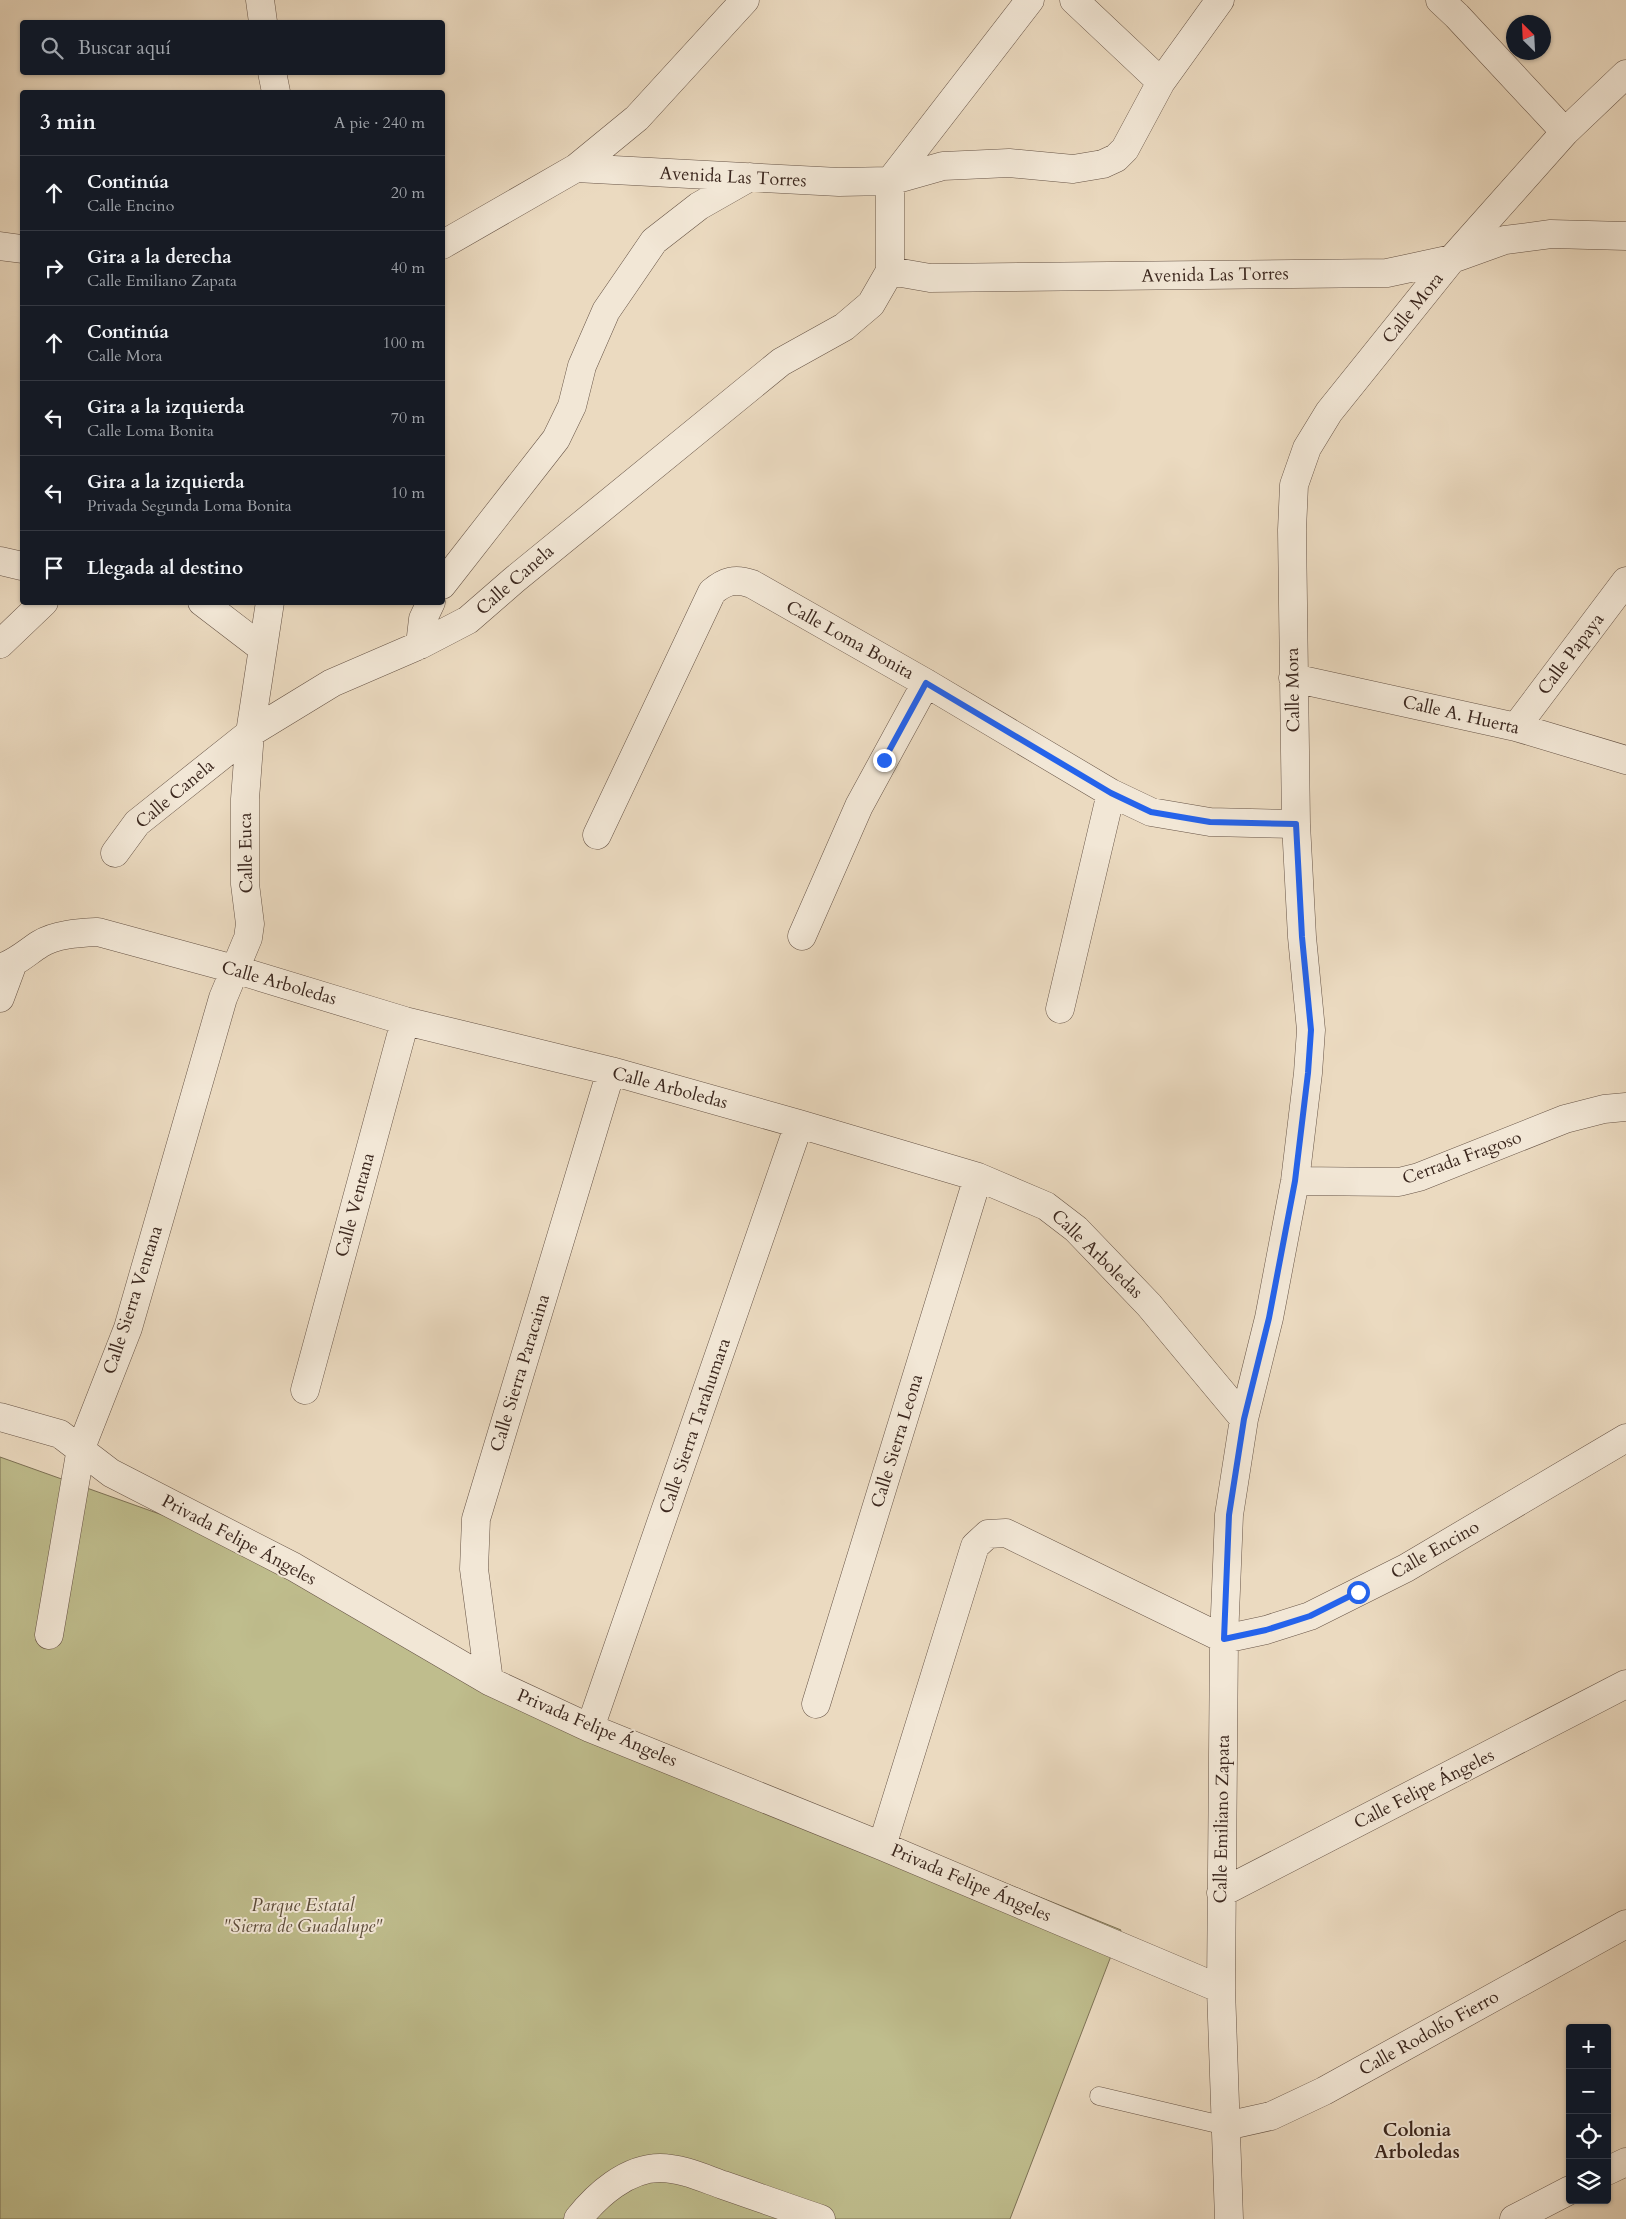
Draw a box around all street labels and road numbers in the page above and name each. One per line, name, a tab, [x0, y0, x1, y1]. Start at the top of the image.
street label: Avenida Las Torres	[659, 161, 807, 193]
street label: Avenida Las Torres	[1141, 261, 1289, 289]
street label: Calle Mora	[1377, 267, 1450, 349]
street label: Calle Canela	[471, 539, 560, 621]
street label: Calle Loma Bonita	[781, 594, 919, 686]
street label: Calle Papaya	[1532, 608, 1610, 700]
street label: Calle Mora	[1280, 647, 1306, 733]
street label: Calle A. Huerta	[1400, 689, 1522, 741]
street label: Calle Canela	[130, 753, 220, 834]
street label: Calle Euca	[233, 812, 259, 894]
street label: Calle Arboledas	[219, 955, 339, 1011]
street label: Calle Arboledas	[609, 1061, 731, 1115]
street label: Cerrada Fragoso	[1399, 1125, 1525, 1191]
street label: Calle Ventana	[329, 1150, 381, 1260]
street label: Calle Arboledas	[1046, 1204, 1148, 1304]
street label: Calle Sierra Ventana	[97, 1222, 169, 1377]
street label: Calle Sierra Paracaina	[484, 1291, 556, 1455]
street label: Calle Sierra Tarahumara	[653, 1335, 737, 1517]
street label: Calle Sierra Leona	[865, 1371, 929, 1511]
street label: Privada Felipe Ángeles	[157, 1489, 321, 1591]
street label: Calle Encino	[1386, 1514, 1484, 1585]
street label: Privada Felipe Ángeles	[513, 1683, 681, 1773]
street label: Calle Emiliano Zapata	[1208, 1734, 1236, 1904]
street label: Calle Felipe Ángeles	[1350, 1743, 1498, 1835]
street label: Privada Felipe Ángeles	[887, 1838, 1055, 1928]
street label: Calle Rodolfo Fierro	[1355, 1984, 1504, 2082]

